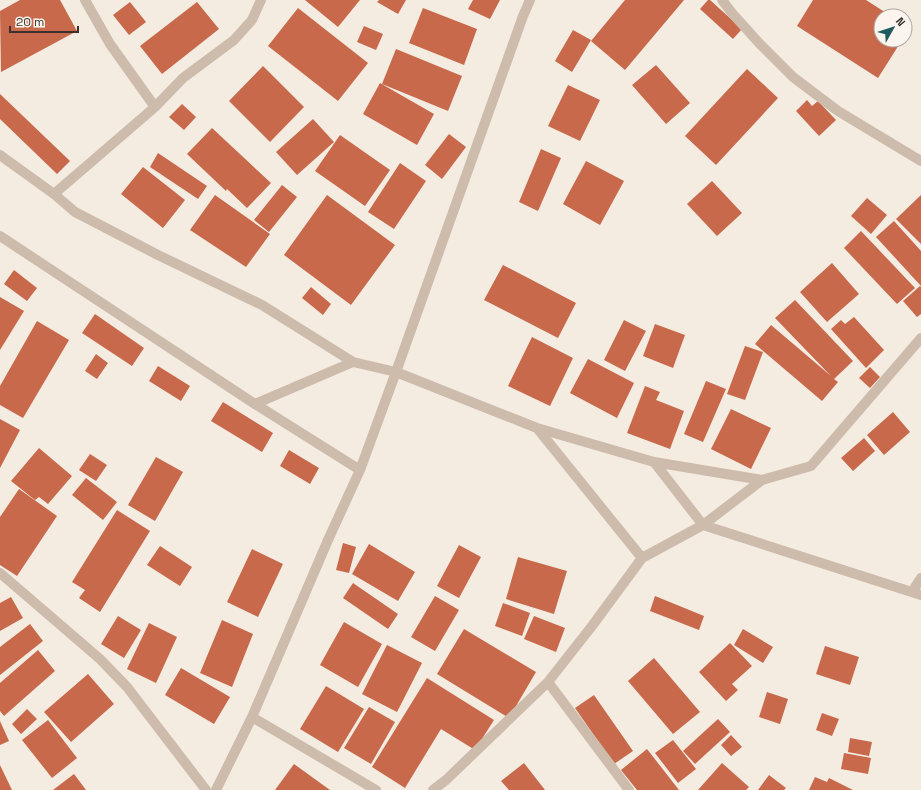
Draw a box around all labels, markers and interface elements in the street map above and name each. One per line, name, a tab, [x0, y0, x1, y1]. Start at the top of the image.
scale bar	[10, 8, 78, 34]
north arrow	[873, 8, 913, 48]
text: 20 m	[16, 14, 44, 30]
text: N	[893, 14, 909, 29]

